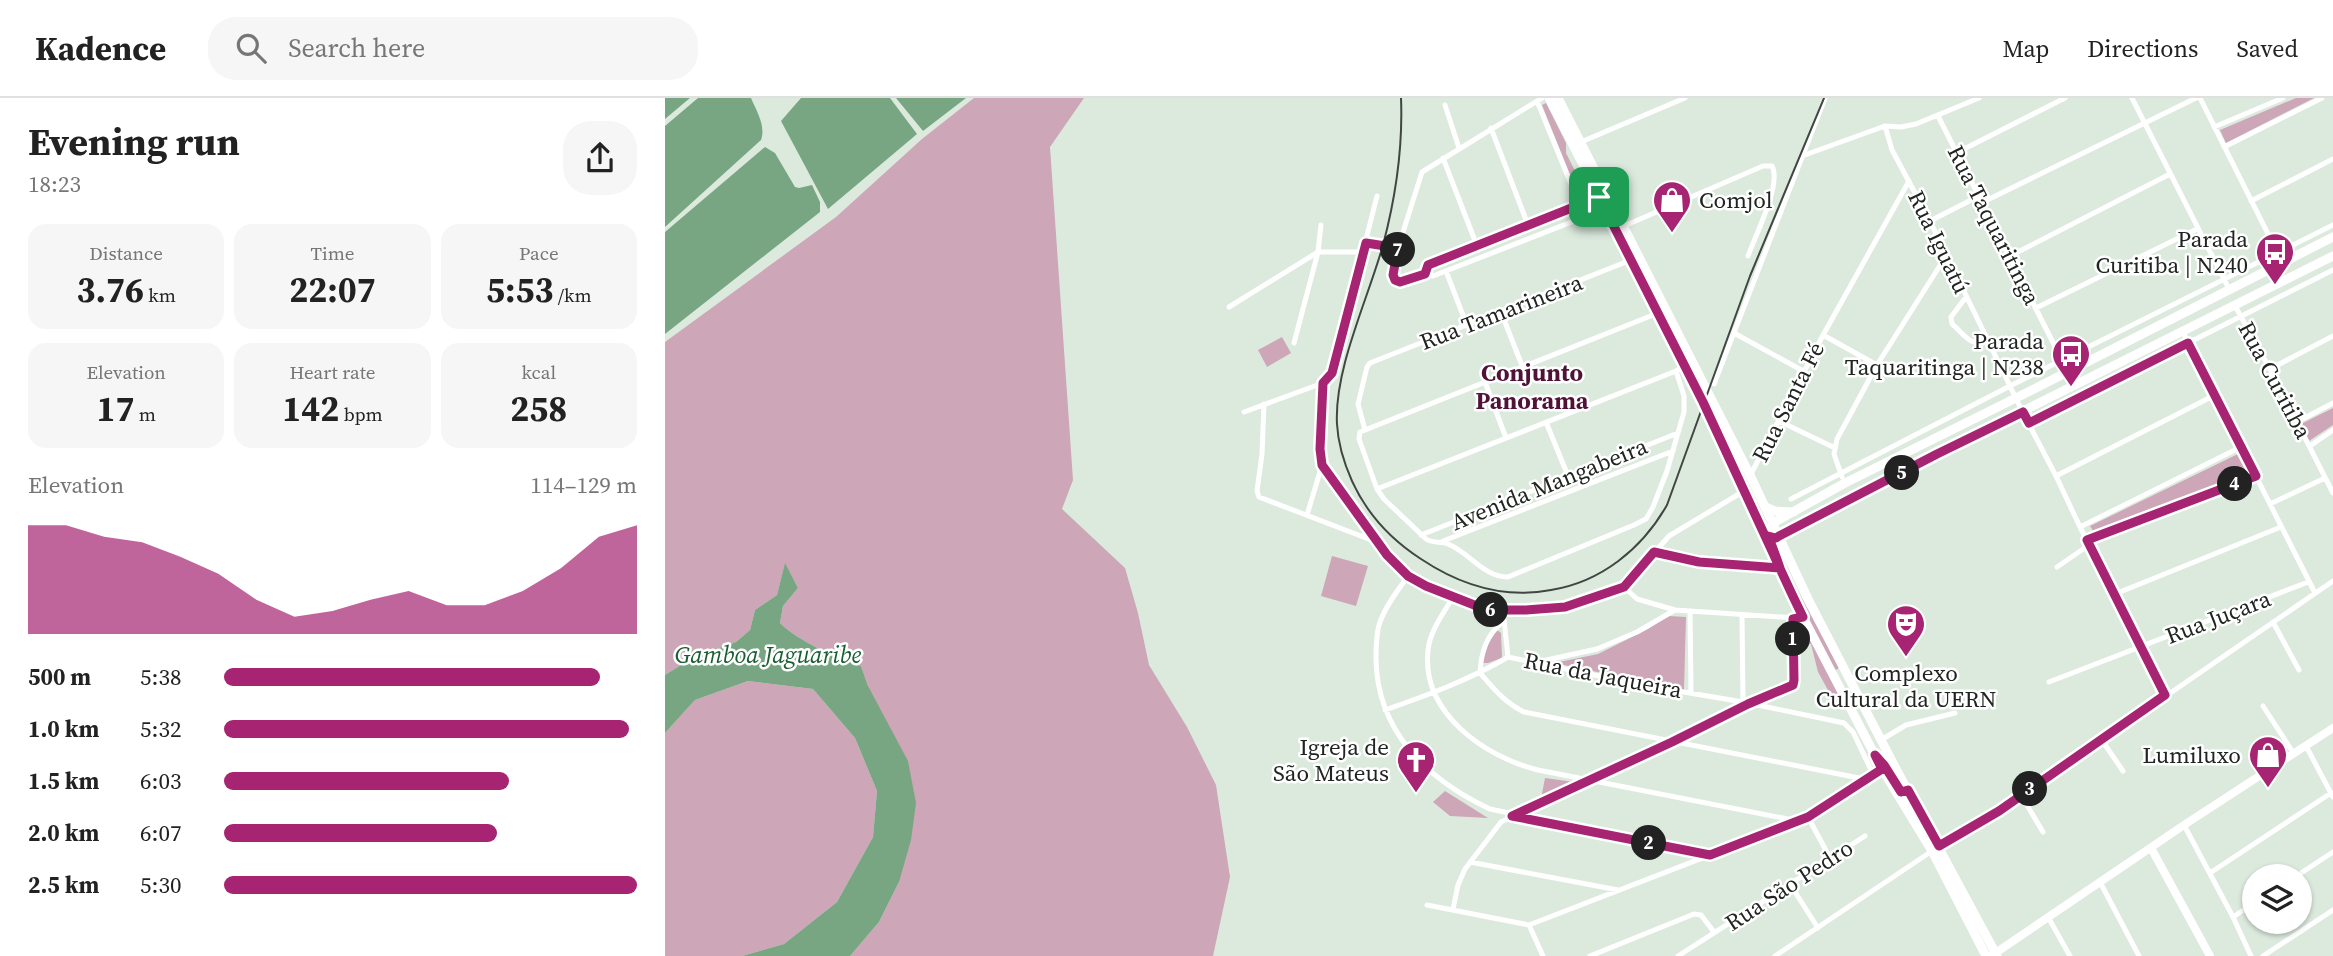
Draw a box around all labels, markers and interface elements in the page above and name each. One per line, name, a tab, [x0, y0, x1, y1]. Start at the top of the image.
search box	[208, 17, 698, 80]
text: Kadence	[35, 26, 166, 71]
icon: search	[232, 29, 270, 67]
text: Search here	[288, 30, 425, 66]
text: Map	[2002, 32, 2049, 65]
text: Directions	[2087, 32, 2198, 65]
text: Saved	[2236, 32, 2298, 65]
text: Evening run	[28, 116, 240, 168]
button: share	[563, 121, 637, 195]
street label: Rua Taquaritinga	[1940, 140, 2048, 311]
pin	[1569, 167, 1629, 227]
text: 18:23	[28, 168, 81, 200]
icon: arrive	[1580, 178, 1618, 216]
shop icon: Comjol	[1651, 179, 1693, 234]
place label: Comjol	[1699, 184, 1773, 216]
street label: Rua Iguatú	[1900, 185, 1978, 299]
place label: Parada Curitiba | N240	[2096, 223, 2248, 281]
bus stop icon: Parada Curitiba | N240	[2254, 231, 2296, 286]
pin: 7	[1381, 232, 1415, 268]
text: 7	[1392, 236, 1403, 262]
text: Distance	[89, 240, 163, 266]
text: Time	[311, 240, 354, 266]
text: Pace	[519, 240, 559, 266]
text: 3.76	[76, 266, 144, 314]
text: 22:07	[289, 266, 376, 314]
text: 5:53	[486, 266, 553, 314]
street label: Rua Tamarineira	[1415, 266, 1587, 358]
text: km	[144, 282, 176, 308]
text: /km	[553, 282, 592, 308]
street label: Rua Curitiba	[2231, 316, 2319, 445]
place label: Parada Taquaritinga | N238	[1845, 325, 2044, 383]
bus stop icon: Parada Taquaritinga | N238	[2050, 333, 2092, 388]
street label: Rua Santa Fé	[1744, 336, 1832, 468]
district label: Conjunto Panorama	[1475, 356, 1589, 417]
text: Elevation	[86, 359, 166, 385]
text: Heart rate	[289, 359, 376, 385]
text: kcal	[522, 359, 556, 385]
text: 17	[96, 385, 134, 433]
text: 142	[282, 385, 339, 433]
text: 258	[510, 385, 567, 433]
text: m	[134, 401, 156, 427]
text: bpm	[339, 401, 383, 427]
street label: Avenida Mangabeira	[1446, 430, 1652, 538]
pin: 5	[1885, 456, 1919, 490]
text: 5	[1896, 459, 1907, 485]
pin: 4	[2217, 466, 2253, 502]
text: Elevation	[28, 469, 124, 501]
text: 114–129 m	[530, 469, 637, 501]
text: 4	[2229, 470, 2240, 496]
street label: Rua Juçara	[2161, 582, 2275, 652]
pin: 6	[1473, 592, 1509, 628]
text: 6	[1485, 596, 1496, 622]
theatre icon: Complexo Cultural da UERN	[1885, 603, 1927, 658]
pin: 1	[1775, 622, 1811, 656]
text: 1	[1787, 625, 1798, 651]
water label: Gamboa Jaguaribe	[675, 638, 862, 671]
street label: Rua da Jaqueira	[1521, 644, 1685, 706]
place label: Complexo Cultural da UERN	[1816, 657, 1996, 715]
text: 500 m	[28, 661, 91, 693]
text: 5:38	[140, 661, 181, 693]
text: 1.0 km	[28, 713, 99, 745]
text: 5:32	[140, 713, 181, 745]
place label: Igreja de São Mateus	[1273, 731, 1389, 789]
shop icon: Lumiluxo	[2247, 734, 2289, 789]
church icon: Igreja de São Mateus	[1395, 739, 1437, 794]
place label: Lumiluxo	[2143, 739, 2241, 771]
text: 1.5 km	[28, 765, 99, 797]
text: 6:03	[140, 765, 181, 797]
pin: 3	[2013, 772, 2047, 806]
text: 3	[2024, 775, 2035, 801]
text: 2.0 km	[28, 817, 99, 849]
text: 6:07	[140, 817, 181, 849]
pin: 2	[1632, 826, 1667, 860]
text: 2	[1643, 829, 1654, 855]
street label: Rua São Pedro	[1719, 832, 1859, 938]
map controls	[2242, 864, 2312, 934]
button: layers	[2242, 864, 2312, 934]
text: 2.5 km	[28, 869, 99, 901]
text: 5:30	[140, 869, 181, 901]

